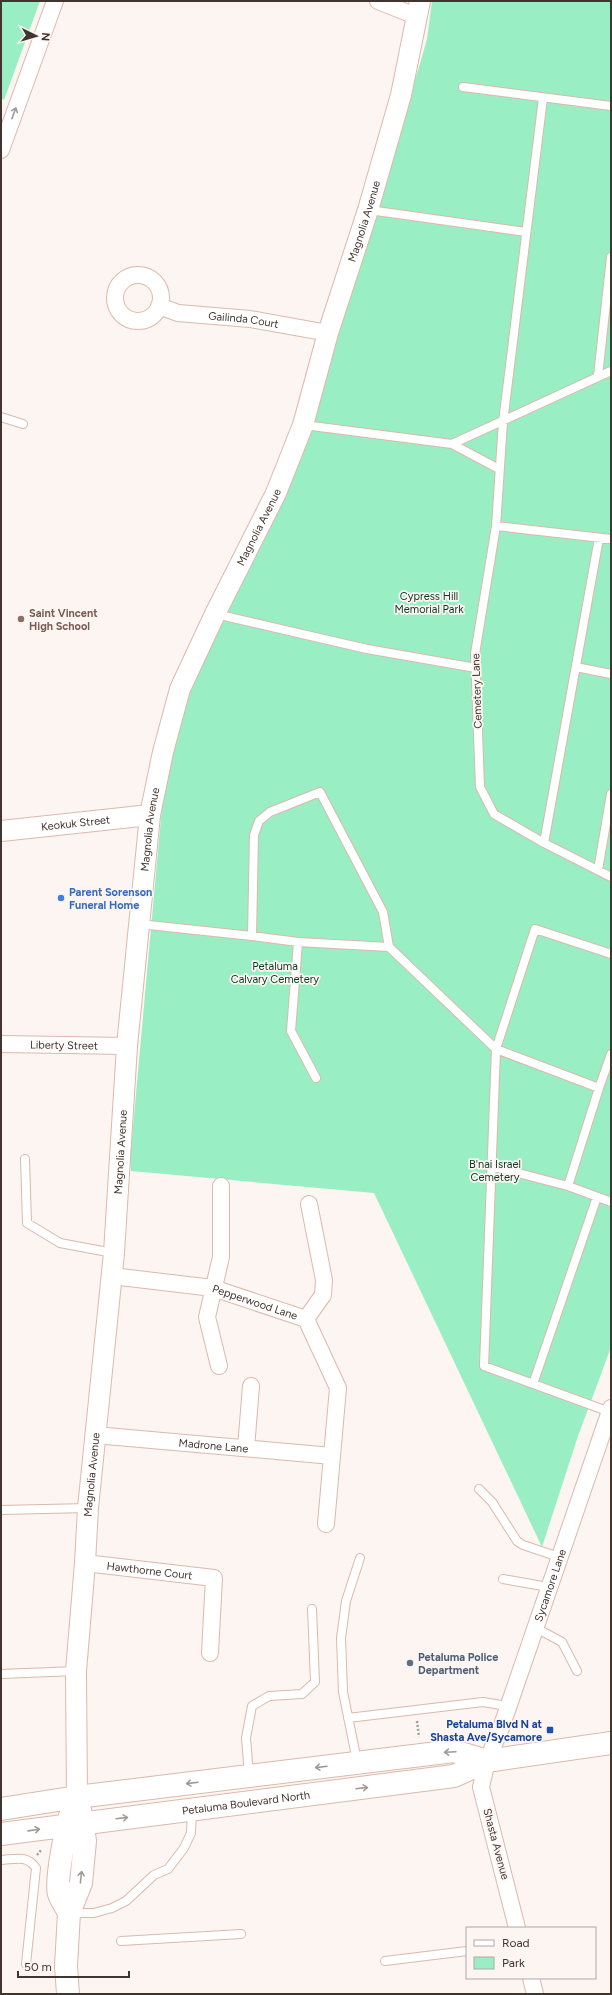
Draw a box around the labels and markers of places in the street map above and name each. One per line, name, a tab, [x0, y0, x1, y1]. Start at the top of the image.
place label: Saint Vincent High School	[29, 607, 98, 633]
marker: Saint Vincent High School	[16, 614, 26, 624]
place label: Parent Sorenson Funeral Home	[69, 886, 152, 912]
marker: Parent Sorenson Funeral Home	[56, 893, 66, 903]
place label: Petaluma Police Department	[418, 1651, 498, 1677]
marker: Petaluma Police Department	[405, 1658, 415, 1668]
place label: Petaluma Blvd N at Shasta Ave/Sycamore	[430, 1718, 543, 1744]
marker: Petaluma Blvd N at Shasta Ave/Sycamore	[545, 1725, 555, 1735]

